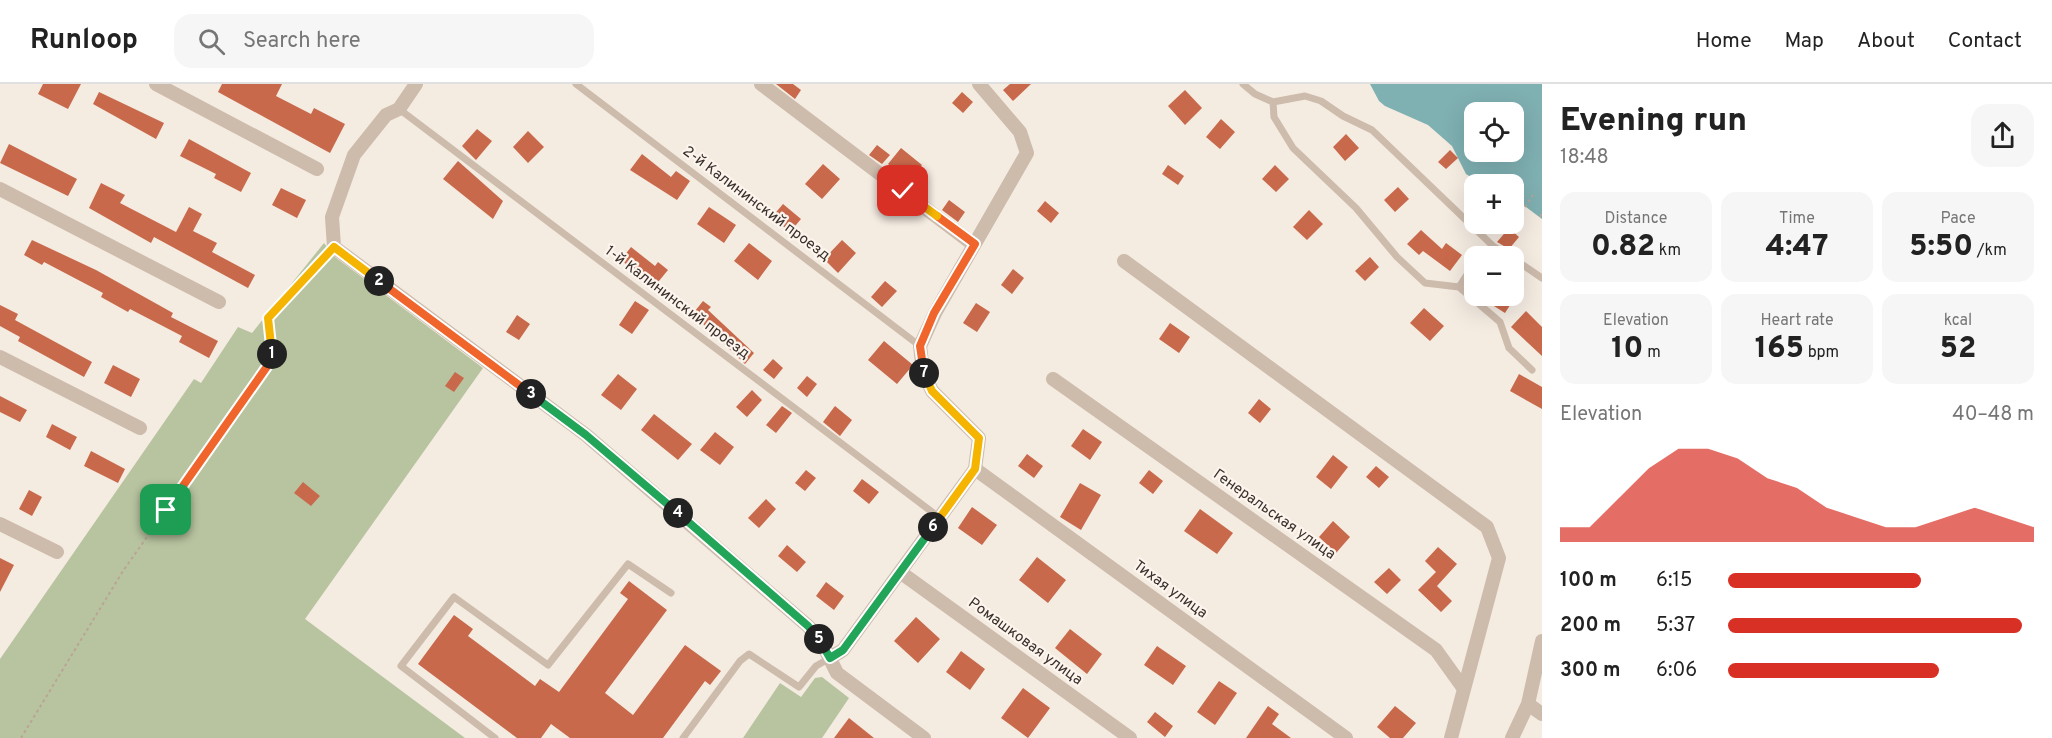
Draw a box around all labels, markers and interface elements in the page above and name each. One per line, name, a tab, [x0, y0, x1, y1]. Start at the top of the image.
search box	[174, 14, 594, 68]
text: Runloop	[30, 23, 138, 59]
icon: search	[195, 25, 228, 58]
text: Search here	[243, 28, 361, 55]
text: Home	[1696, 28, 1752, 55]
text: Map	[1785, 28, 1824, 55]
text: About	[1857, 28, 1915, 55]
text: Contact	[1948, 28, 2022, 55]
text: Evening run	[1560, 101, 1747, 143]
map controls	[1464, 102, 1524, 306]
button: locate	[1464, 102, 1524, 162]
button: share	[1971, 104, 2034, 167]
street label: 2-й Калининский проезд	[678, 142, 834, 266]
text: 18:48	[1560, 145, 1609, 171]
pin	[877, 165, 928, 216]
icon: check	[886, 174, 919, 207]
button: +	[1464, 174, 1524, 234]
text: Distance	[1605, 209, 1667, 229]
text: Time	[1779, 209, 1815, 229]
text: Pace	[1940, 209, 1976, 229]
text: 0.82	[1591, 229, 1655, 266]
text: 4:47	[1766, 229, 1828, 266]
text: 5:50	[1909, 229, 1973, 266]
text: km	[1655, 241, 1681, 261]
text: /km	[1973, 241, 2007, 261]
street label: 1-й Калининский проезд	[601, 242, 753, 364]
button: −	[1464, 246, 1524, 306]
pin: 2	[364, 266, 394, 296]
text: 2	[374, 271, 384, 291]
text: Elevation	[1603, 311, 1669, 331]
text: Heart rate	[1760, 311, 1834, 331]
text: kcal	[1944, 311, 1972, 331]
text: 10	[1611, 331, 1643, 368]
text: 165	[1755, 331, 1804, 368]
text: 52	[1940, 331, 1976, 368]
pin: 1	[257, 339, 287, 369]
text: m	[1643, 343, 1661, 363]
text: bpm	[1804, 343, 1839, 363]
text: 1	[269, 344, 275, 364]
pin: 7	[909, 358, 939, 388]
text: 7	[920, 363, 928, 383]
pin: 3	[516, 379, 546, 409]
text: 3	[526, 384, 536, 404]
text: Elevation	[1560, 402, 1642, 428]
text: 40–48 m	[1952, 402, 2034, 428]
street label: Генеральская улица	[1209, 466, 1339, 564]
pin	[140, 484, 191, 535]
icon: arrive	[149, 493, 182, 526]
pin: 4	[663, 498, 693, 528]
text: 4	[673, 503, 683, 523]
pin: 6	[918, 512, 948, 542]
text: 6	[928, 517, 938, 537]
street label: Тихая улица	[1129, 557, 1211, 623]
text: 100 m	[1560, 568, 1617, 594]
text: 6:15	[1656, 568, 1692, 594]
street label: Ромашковая улица	[964, 594, 1086, 690]
text: 200 m	[1560, 613, 1621, 639]
text: 5:37	[1656, 613, 1695, 639]
pin: 5	[804, 624, 834, 654]
text: 5	[814, 629, 824, 649]
text: 300 m	[1560, 658, 1621, 684]
text: 6:06	[1656, 658, 1697, 684]

